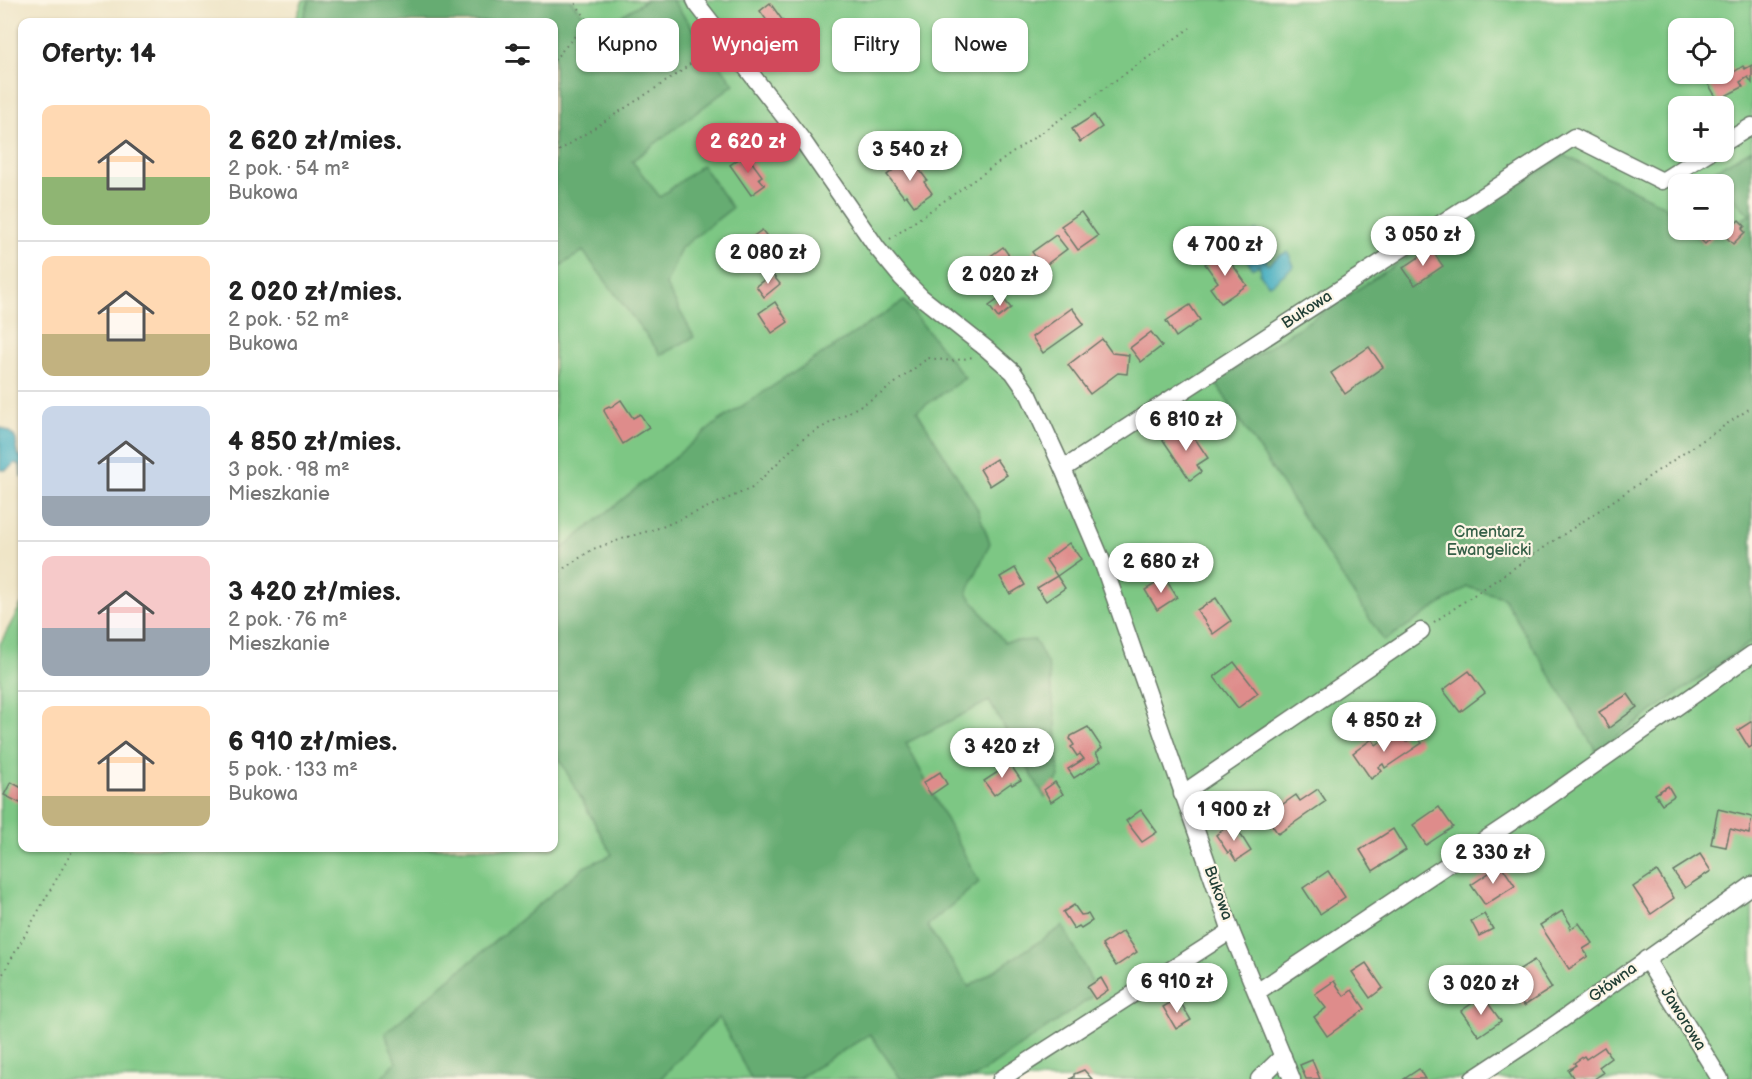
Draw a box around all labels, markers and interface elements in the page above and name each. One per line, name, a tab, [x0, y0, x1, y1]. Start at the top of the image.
chip: Kupno	[576, 18, 679, 72]
chip: Wynajem	[691, 18, 820, 72]
chip: Filtry	[832, 18, 920, 72]
chip: Nowe	[932, 18, 1028, 72]
map controls	[1668, 18, 1734, 240]
button: locate	[1668, 18, 1734, 84]
icon: filters	[501, 38, 534, 71]
text: Oferty: 14	[42, 39, 156, 70]
button: +	[1668, 96, 1734, 162]
pin: 2 620 zł	[686, 123, 810, 174]
text: 2 620 zł/mies.	[228, 126, 402, 157]
icon: home	[90, 129, 162, 201]
text: 2 620 zł	[710, 130, 786, 154]
pin: 3 540 zł	[848, 131, 972, 182]
text: 3 540 zł	[872, 138, 948, 162]
text: 2 pok. · 54 m²	[228, 157, 350, 181]
button: −	[1668, 174, 1734, 240]
text: Bukowa	[228, 181, 298, 205]
pin: 3 050 zł	[1361, 216, 1485, 267]
text: 3 050 zł	[1385, 223, 1461, 247]
pin: 4 700 zł	[1163, 226, 1287, 277]
text: 4 700 zł	[1187, 233, 1263, 257]
pin: 2 080 zł	[706, 234, 830, 285]
text: 2 080 zł	[729, 241, 807, 265]
pin: 2 020 zł	[938, 256, 1062, 307]
text: 2 020 zł	[962, 263, 1038, 287]
text: 2 020 zł/mies.	[228, 277, 402, 308]
icon: home	[90, 280, 162, 352]
street label: Bukowa	[1278, 287, 1336, 333]
text: 2 pok. · 52 m²	[228, 308, 349, 332]
text: Bukowa	[228, 332, 298, 356]
pin: 6 810 zł	[1124, 401, 1248, 452]
text: 6 810 zł	[1149, 408, 1223, 432]
text: 4 850 zł/mies.	[228, 427, 401, 458]
icon: home	[90, 430, 162, 502]
text: 3 pok. · 98 m²	[228, 458, 350, 482]
text: Mieszkanie	[228, 482, 330, 506]
park label: Cmentarz Ewangelicki	[1446, 523, 1532, 560]
pin: 2 680 zł	[1099, 543, 1223, 594]
text: 2 680 zł	[1123, 550, 1199, 574]
text: 3 420 zł/mies.	[228, 577, 401, 608]
icon: home	[90, 580, 162, 652]
text: 2 pok. · 76 m²	[228, 608, 347, 632]
text: Mieszkanie	[228, 632, 330, 656]
pin: 4 850 zł	[1322, 702, 1446, 753]
text: 4 850 zł	[1346, 709, 1422, 733]
text: 6 910 zł/mies.	[228, 727, 397, 758]
pin: 3 420 zł	[940, 728, 1064, 779]
icon: home	[90, 730, 162, 802]
text: 3 420 zł	[964, 735, 1040, 759]
text: 5 pok. · 133 m²	[228, 758, 358, 782]
text: Bukowa	[228, 782, 298, 806]
pin: 1 900 zł	[1172, 791, 1296, 842]
text: 1 900 zł	[1197, 798, 1271, 822]
pin: 2 330 zł	[1431, 834, 1555, 885]
text: 2 330 zł	[1455, 841, 1531, 865]
street label: Bukowa	[1199, 863, 1237, 923]
street label: Główna	[1585, 959, 1641, 1007]
pin: 6 910 zł	[1115, 963, 1239, 1014]
pin: 3 020 zł	[1419, 965, 1543, 1016]
text: 6 910 zł	[1140, 970, 1214, 994]
text: 3 020 zł	[1443, 972, 1519, 996]
street label: Jaworowa	[1656, 984, 1710, 1054]

